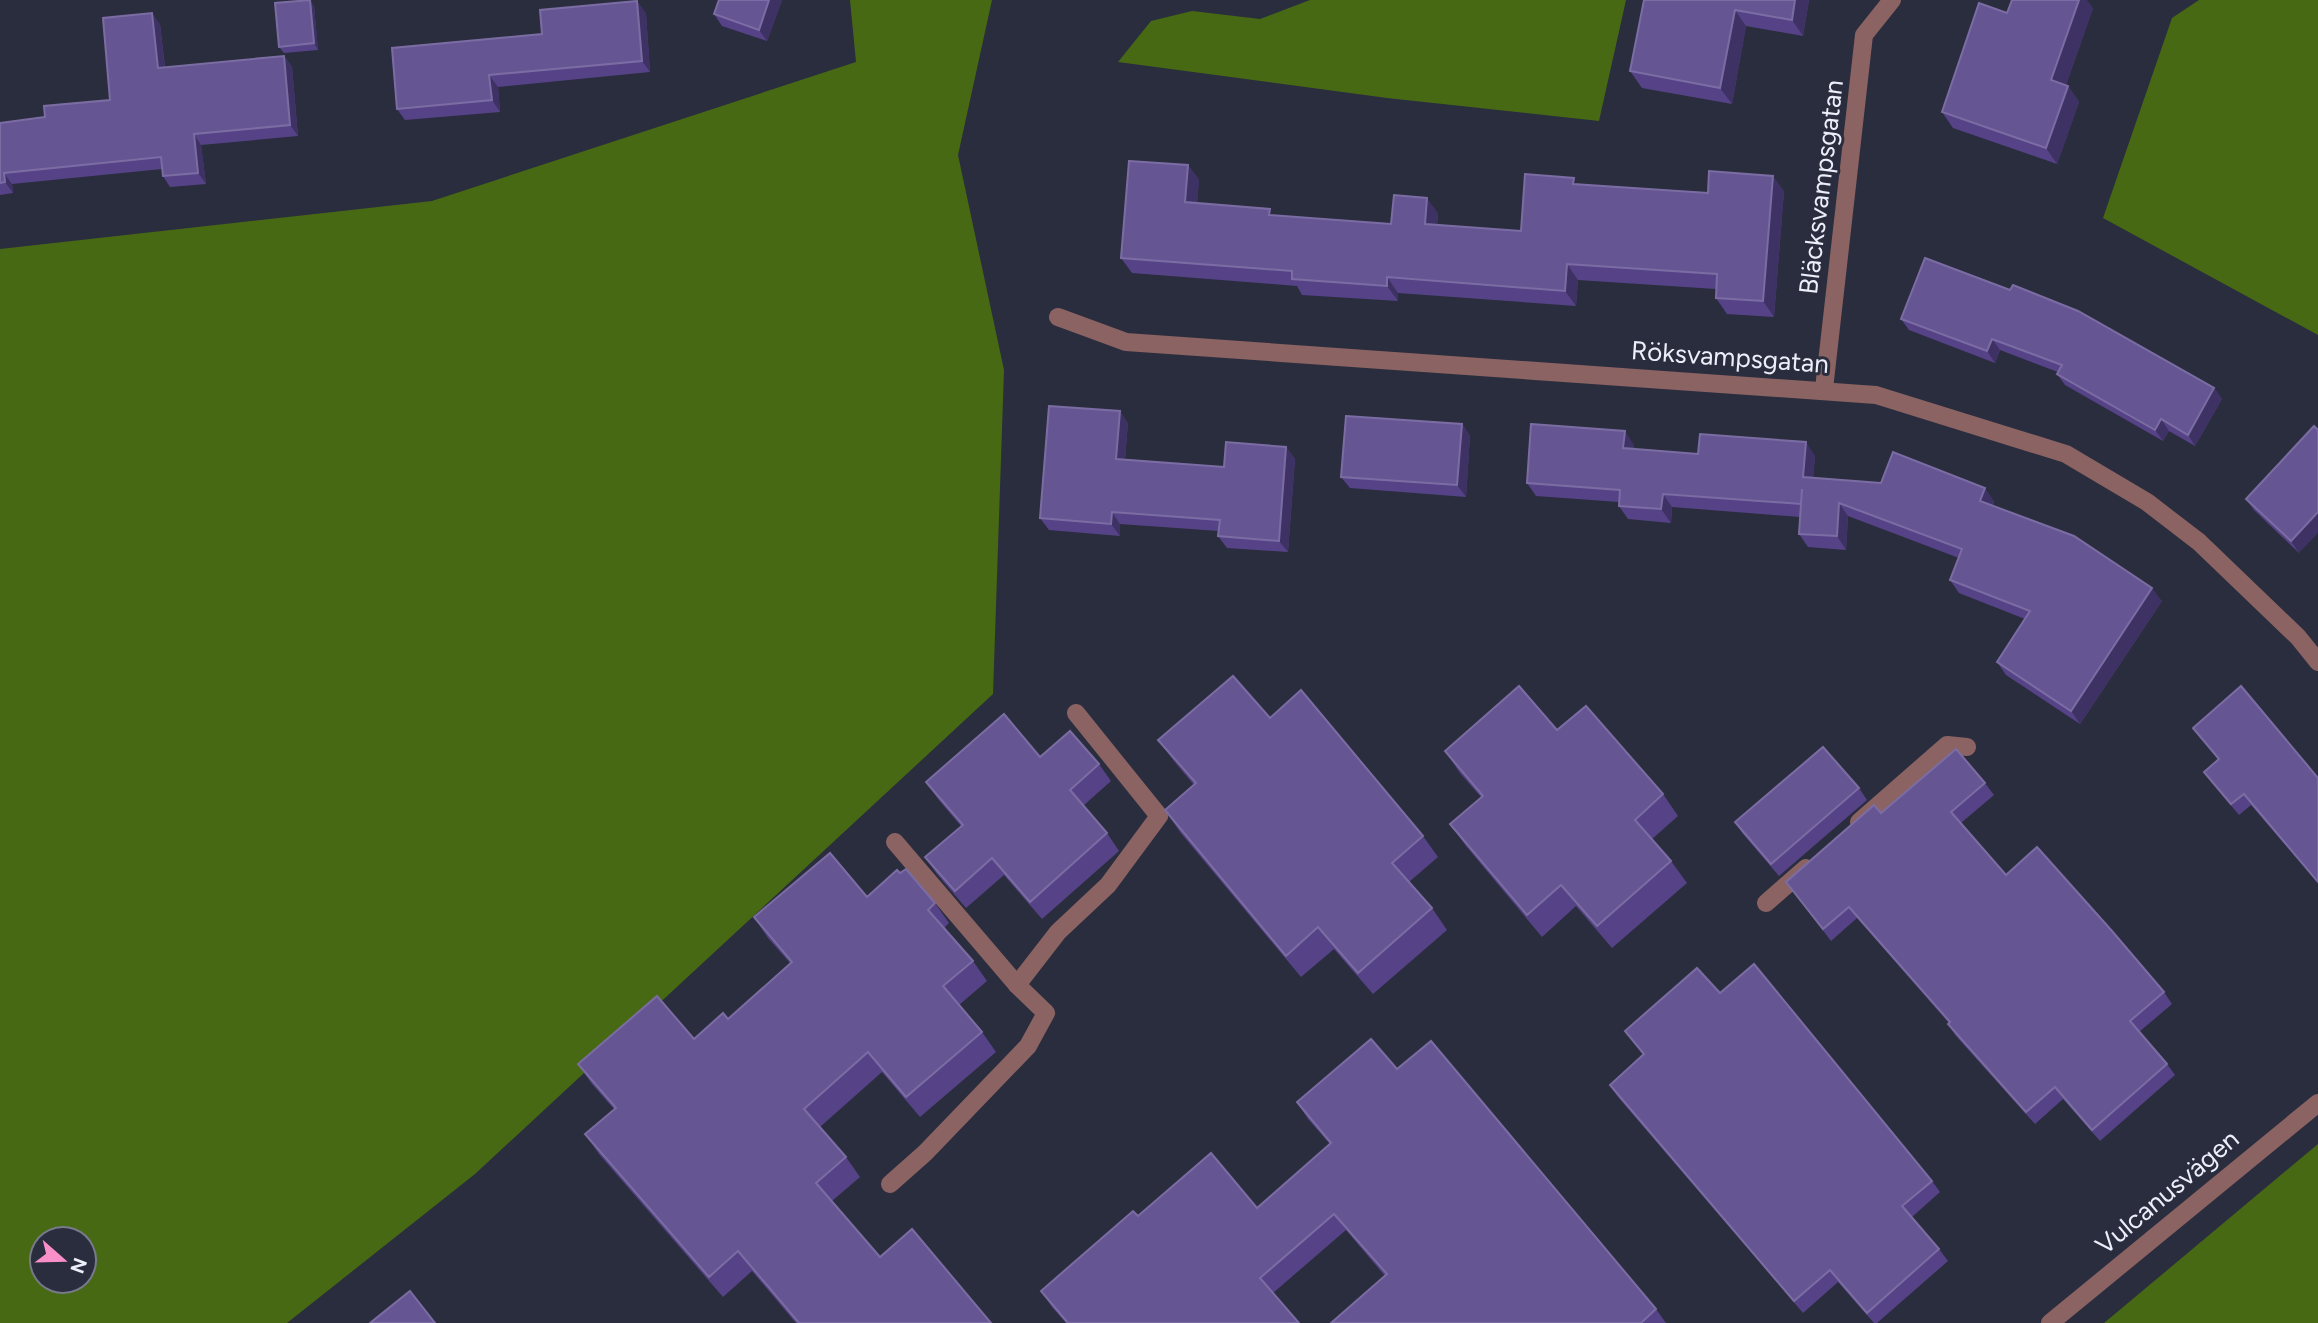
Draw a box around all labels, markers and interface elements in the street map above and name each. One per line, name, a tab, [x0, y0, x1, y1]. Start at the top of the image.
street label: Bläcksvampsgatan	[1792, 78, 1850, 296]
street label: Röksvampsgatan	[1630, 334, 1830, 380]
street label: Vulcanusvägen	[2089, 1123, 2245, 1261]
north arrow	[28, 1225, 98, 1295]
text: N	[65, 1255, 92, 1276]

